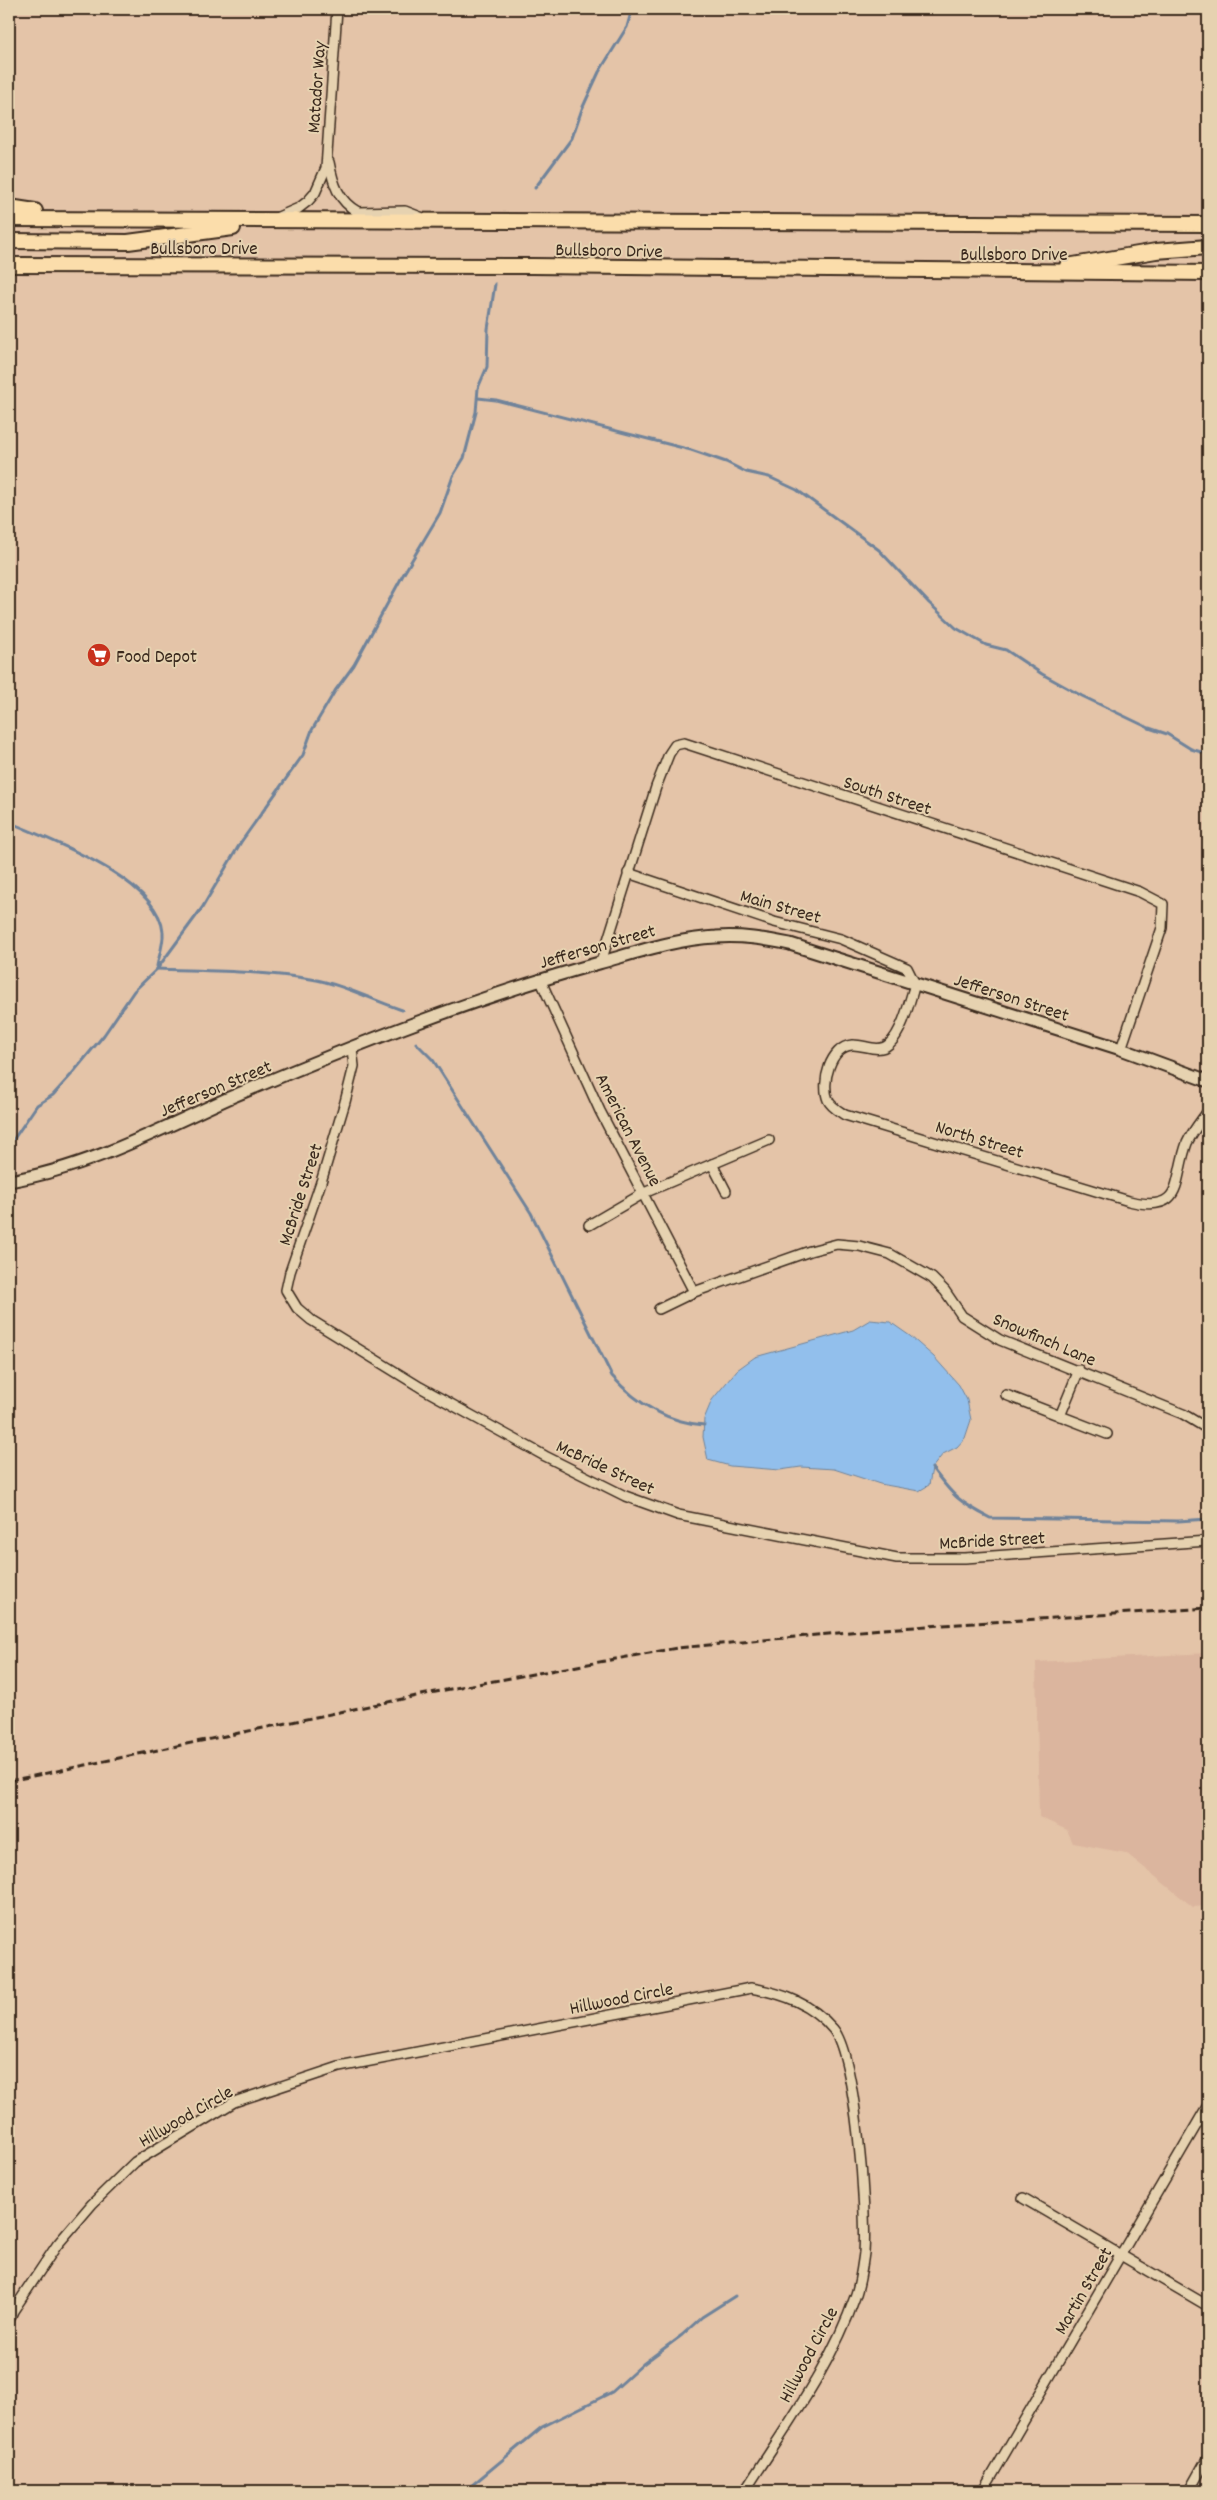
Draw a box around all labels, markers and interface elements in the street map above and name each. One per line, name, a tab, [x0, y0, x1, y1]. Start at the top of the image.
street label: Matador Way	[302, 40, 335, 134]
street label: Bullsboro Drive	[150, 237, 258, 264]
street label: Bullsboro Drive	[555, 238, 663, 267]
street label: Bullsboro Drive	[960, 243, 1068, 270]
supermarket icon: Food Depot	[86, 642, 112, 668]
place label: Food Depot	[116, 645, 197, 672]
street label: South Street	[839, 770, 934, 824]
street label: Main Street	[737, 884, 824, 933]
street label: Jefferson Street	[537, 919, 659, 978]
street label: Jefferson Street	[950, 968, 1072, 1031]
street label: Jefferson Street	[156, 1054, 277, 1126]
street label: American Avenue	[587, 1069, 667, 1192]
street label: North Street	[931, 1115, 1026, 1168]
street label: McBride Street	[273, 1140, 332, 1250]
street label: Snowfinch Lane	[988, 1307, 1099, 1375]
street label: McBride Street	[551, 1435, 658, 1504]
street label: McBride Street	[938, 1526, 1046, 1559]
street label: Hillwood Circle	[568, 1977, 676, 2024]
street label: Hillwood Circle	[134, 2080, 239, 2156]
street label: Martin Street	[1049, 2243, 1121, 2340]
street label: Hillwood Circle	[774, 2303, 847, 2408]

